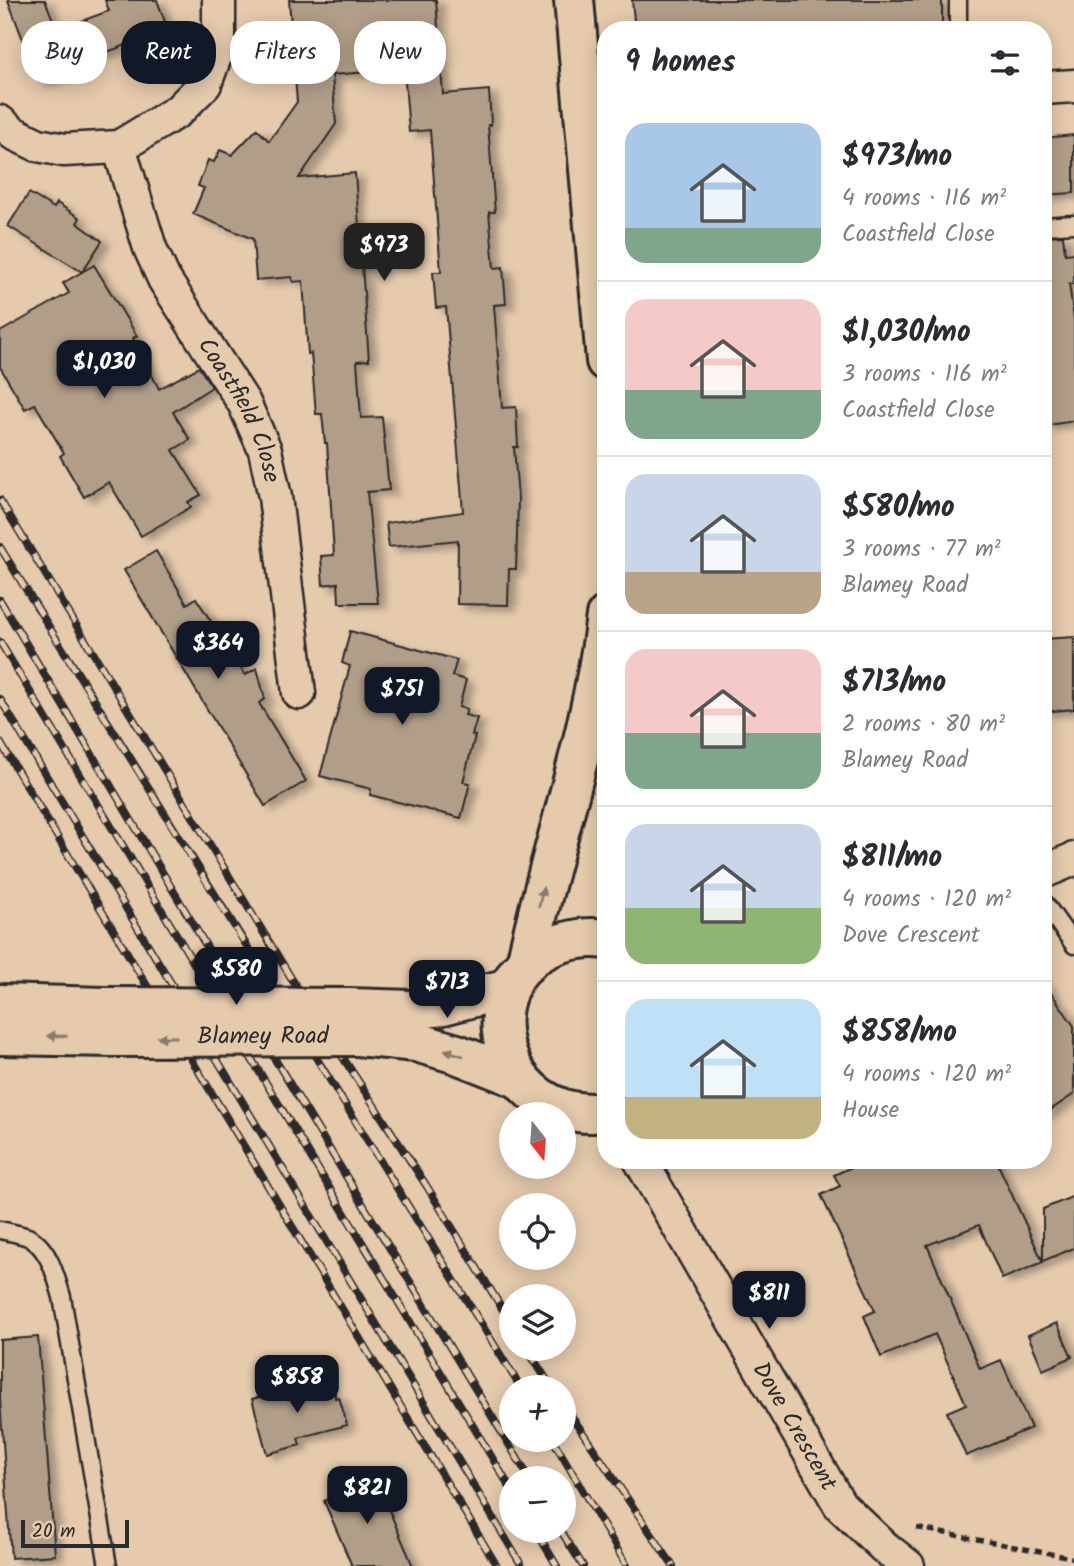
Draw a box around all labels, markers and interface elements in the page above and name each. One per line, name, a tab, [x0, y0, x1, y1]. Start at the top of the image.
chip: Buy	[21, 21, 107, 84]
chip: Rent	[121, 21, 216, 84]
chip: Filters	[230, 21, 340, 84]
chip: New	[354, 21, 446, 84]
text: 9 homes	[625, 39, 736, 87]
icon: filters	[986, 44, 1024, 82]
text: $973/mo	[842, 133, 952, 181]
icon: home	[681, 151, 765, 235]
text: 4 rooms · 116 m²	[842, 181, 1006, 217]
text: Coastfield Close	[842, 217, 995, 253]
pin: $973	[343, 224, 425, 283]
text: $973	[360, 228, 408, 264]
text: $1,030/mo	[842, 309, 971, 357]
icon: home	[681, 327, 765, 411]
street label: Coastfield Close	[187, 330, 291, 486]
pin: $1,030	[47, 340, 161, 400]
text: $1,030	[73, 345, 135, 381]
text: 3 rooms · 116 m²	[842, 357, 1007, 393]
text: Coastfield Close	[842, 393, 995, 429]
text: $580/mo	[842, 484, 955, 532]
icon: home	[681, 502, 765, 586]
text: 3 rooms · 77 m²	[842, 532, 1001, 568]
text: Blamey Road	[842, 568, 968, 604]
pin: $364	[177, 622, 259, 681]
text: $364	[192, 626, 244, 662]
text: $713/mo	[842, 659, 946, 707]
pin: $751	[361, 668, 443, 727]
text: $751	[380, 672, 424, 708]
icon: home	[681, 677, 765, 761]
text: 2 rooms · 80 m²	[842, 707, 1005, 743]
text: Blamey Road	[842, 743, 968, 779]
text: $811/mo	[842, 834, 942, 882]
icon: home	[681, 852, 765, 936]
text: 4 rooms · 120 m²	[842, 882, 1011, 918]
one-way arrow	[535, 886, 546, 908]
text: Dove Crescent	[842, 918, 980, 954]
pin: $580	[195, 948, 277, 1007]
text: $580	[211, 952, 261, 988]
pin: $713	[406, 960, 488, 1020]
text: $713	[425, 965, 469, 1001]
text: $858/mo	[842, 1009, 957, 1057]
street label: Blamey Road	[197, 1017, 330, 1056]
icon: home	[681, 1027, 765, 1111]
one-way arrow	[46, 1030, 68, 1042]
one-way arrow	[156, 1031, 178, 1043]
one-way arrow	[443, 1048, 464, 1058]
text: 4 rooms · 120 m²	[842, 1057, 1011, 1093]
text: House	[842, 1093, 899, 1129]
north arrow	[499, 1102, 576, 1180]
map controls	[499, 1102, 576, 1543]
button: locate	[499, 1193, 576, 1270]
pin: $811	[728, 1272, 810, 1331]
text: $811	[748, 1276, 790, 1312]
button: layers	[499, 1284, 576, 1361]
street label: Dove Crescent	[742, 1354, 848, 1499]
pin: $858	[256, 1356, 338, 1415]
text: $858	[271, 1360, 323, 1396]
button: +	[499, 1375, 576, 1452]
pin: $821	[326, 1466, 408, 1526]
button: −	[499, 1466, 576, 1543]
text: $821	[343, 1471, 391, 1507]
scale bar	[21, 1517, 130, 1549]
text: 20 m	[32, 1517, 75, 1547]

